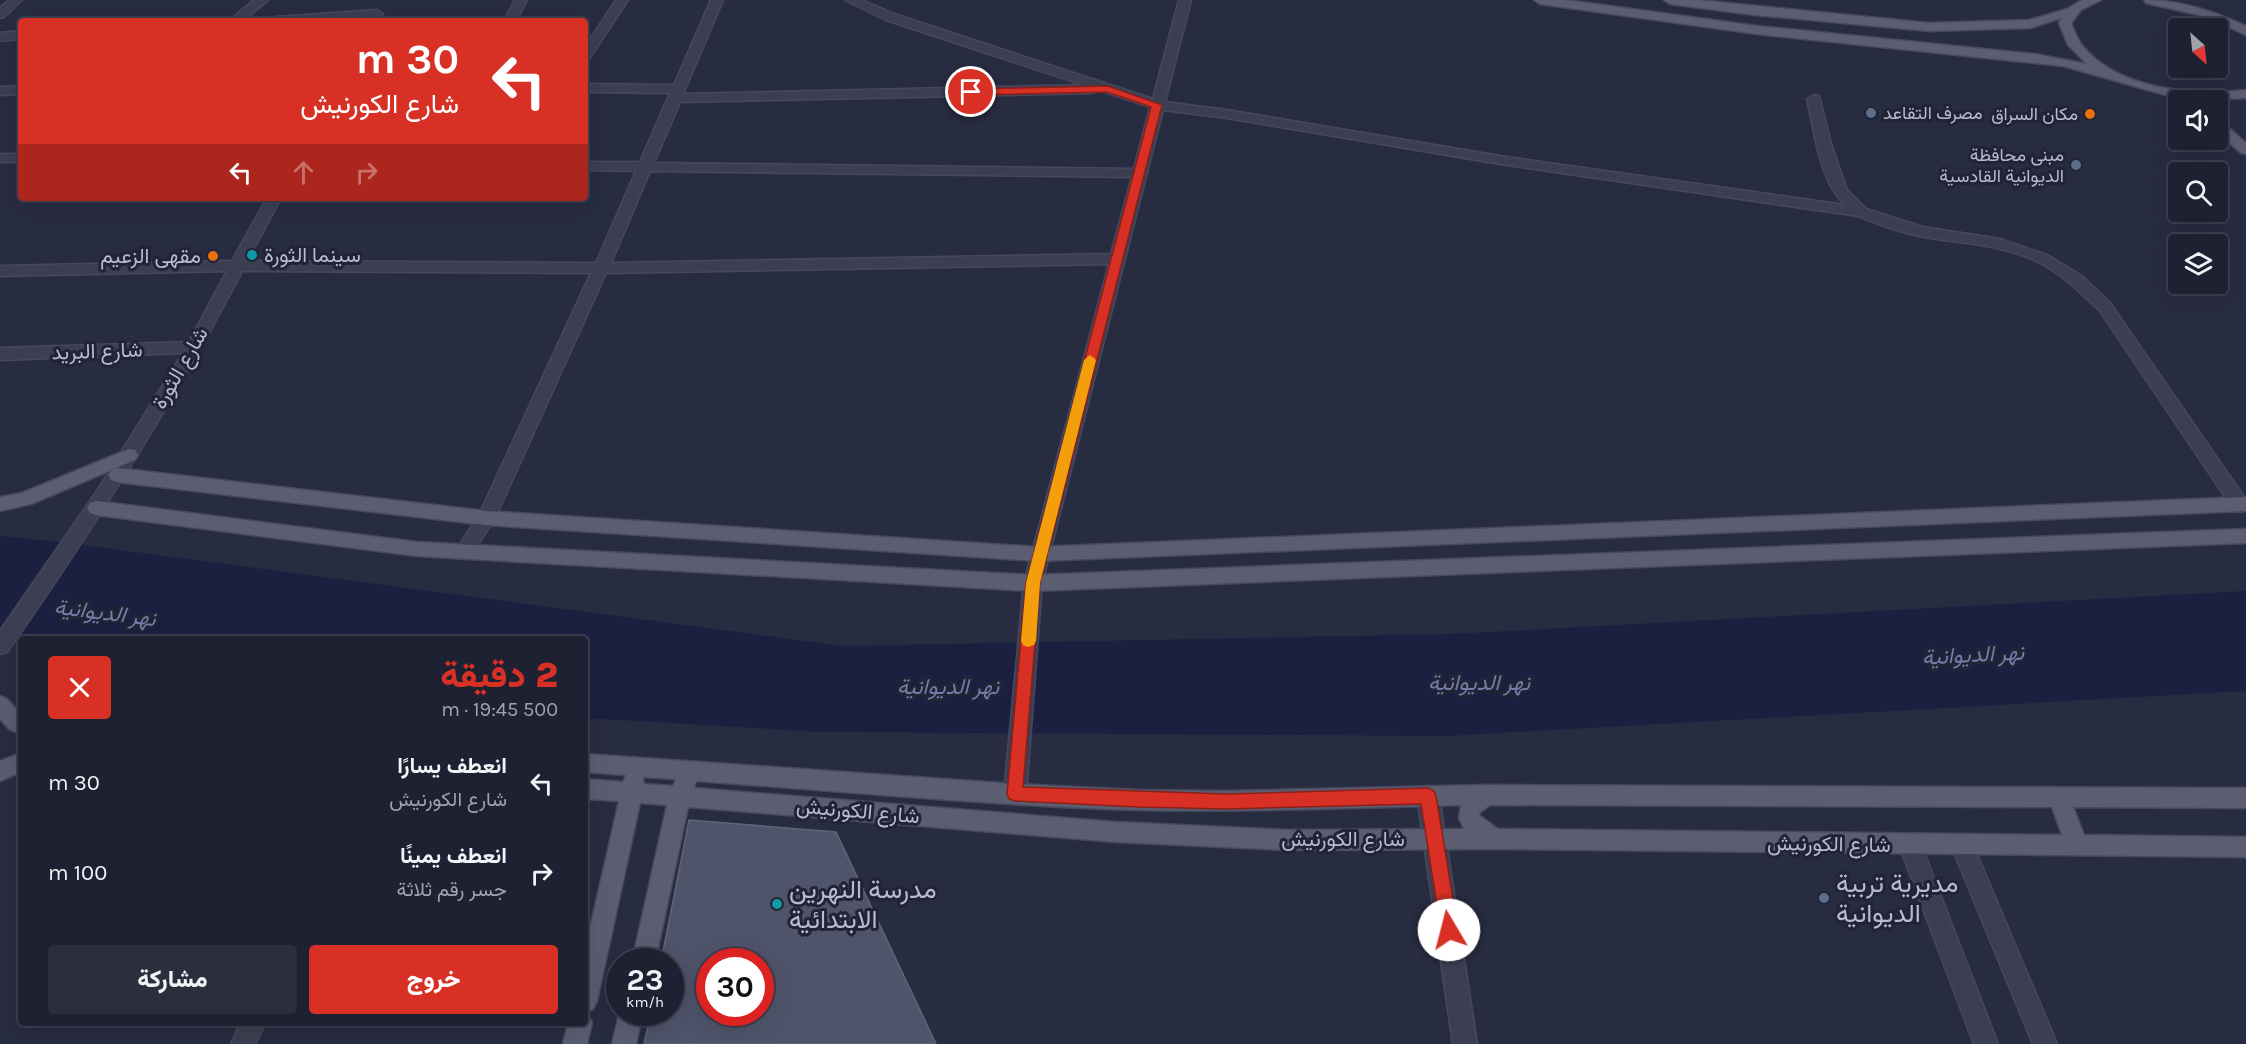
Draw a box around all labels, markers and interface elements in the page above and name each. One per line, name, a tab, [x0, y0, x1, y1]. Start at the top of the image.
north arrow	[2168, 18, 2228, 78]
map controls	[2168, 18, 2228, 294]
text: 30 m	[356, 34, 459, 84]
icon: left	[480, 42, 558, 120]
pin	[945, 66, 996, 117]
icon: arrive	[954, 75, 987, 108]
text: شارع الكورنيش	[300, 88, 459, 120]
button: sound	[2168, 90, 2228, 150]
place label: مصرف التقاعد	[1883, 102, 1983, 124]
place label: مكان السراق	[1991, 103, 2078, 125]
marker: مصرف التقاعد	[1864, 106, 1878, 120]
marker: مكان السراق	[2083, 107, 2097, 121]
place label: مبنى محافظة الديوانية القادسية	[1939, 144, 2064, 187]
icon: left	[224, 156, 257, 189]
icon: ahead	[287, 156, 320, 189]
icon: right	[350, 156, 383, 189]
marker: مبنى محافظة الديوانية القادسية	[2069, 158, 2083, 172]
button: search	[2168, 162, 2228, 222]
button: layers	[2168, 234, 2228, 294]
place label: سينما الثورة	[264, 243, 361, 268]
place label: مقهى الزعيم	[100, 244, 201, 270]
marker: سينما الثورة	[245, 248, 259, 262]
marker: مقهى الزعيم	[206, 249, 220, 263]
street label: شارع الثورة	[147, 323, 215, 414]
street label: شارع البريد	[51, 337, 143, 367]
water label: نهر الديوانية	[53, 594, 159, 632]
water label: نهر الديوانية	[1921, 639, 2026, 671]
text: 2 دقيقة	[440, 654, 558, 696]
button: close	[48, 656, 111, 719]
water label: نهر الديوانية	[1428, 670, 1532, 696]
water label: نهر الديوانية	[897, 674, 1001, 700]
text: 500 m · 19:45	[441, 698, 558, 721]
text: انعطف يسارًا	[397, 753, 507, 779]
icon: left	[525, 767, 558, 800]
text: 30 m	[48, 770, 100, 796]
text: شارع الكورنيش	[389, 788, 507, 811]
street label: شارع الكورنيش	[795, 794, 921, 830]
street label: شارع الكورنيش	[1281, 827, 1405, 853]
street label: شارع الكورنيش	[1767, 831, 1891, 859]
text: انعطف يمينًا	[400, 843, 507, 869]
icon: right	[525, 857, 558, 890]
text: 100 m	[48, 860, 107, 886]
place label: مديرية تربية الديوانية	[1836, 868, 1958, 929]
place label: مدرسة النهرين الابتدائية	[789, 874, 937, 935]
text: جسر رقم ثلاثة	[397, 878, 507, 901]
marker: مديرية تربية الديوانية	[1817, 891, 1831, 905]
marker: مدرسة النهرين الابتدائية	[770, 897, 784, 911]
position arrow	[1417, 898, 1481, 962]
button: مشاركة	[48, 945, 297, 1014]
button: خروج	[309, 945, 558, 1014]
speed limit sign: 30	[696, 948, 774, 1026]
text: 23	[627, 962, 663, 998]
text: km/h	[626, 993, 664, 1011]

